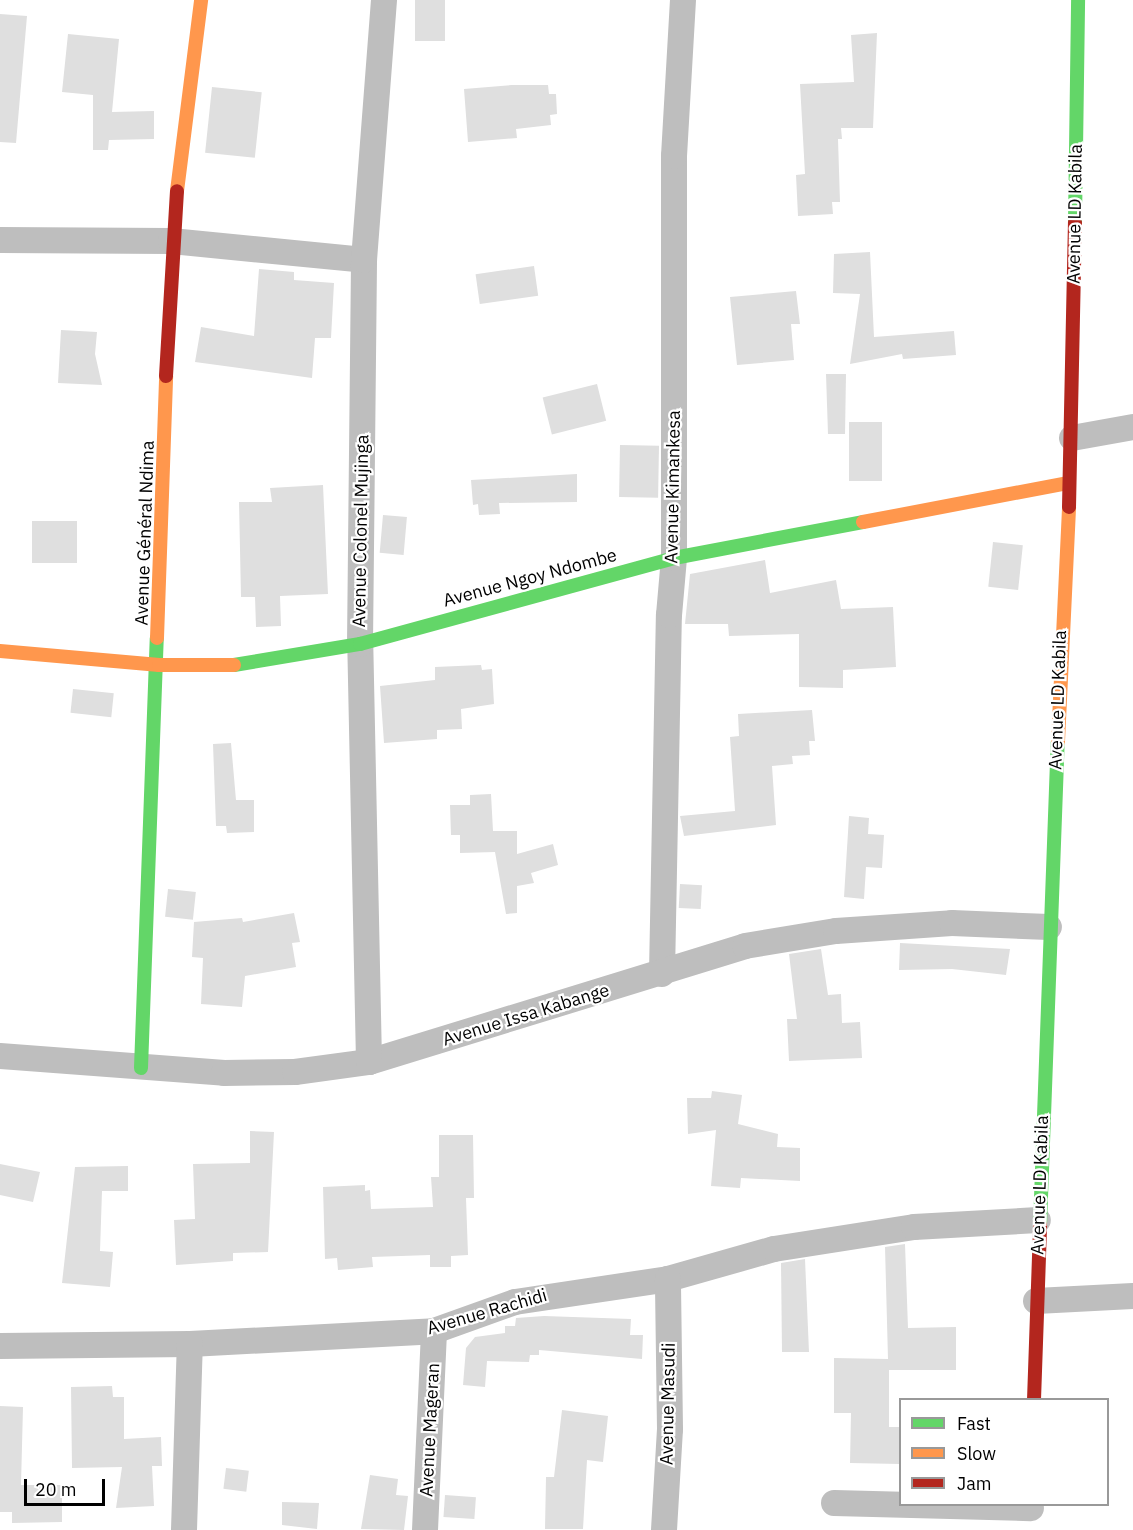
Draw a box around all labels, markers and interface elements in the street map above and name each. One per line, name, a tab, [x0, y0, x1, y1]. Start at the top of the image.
street label: Avenue LD Kabila	[1063, 144, 1087, 284]
street label: Avenue Kimankesa	[661, 410, 685, 564]
street label: Avenue Colonel Mujinga	[349, 434, 373, 628]
street label: Avenue Général Ndima	[131, 440, 159, 626]
street label: Avenue Ngoy Ndombe	[441, 544, 619, 612]
street label: Avenue LD Kabila	[1045, 630, 1071, 770]
street label: Avenue Issa Kabange	[440, 979, 612, 1051]
street label: Avenue LD Kabila	[1027, 1115, 1053, 1255]
street label: Avenue Rachidi	[424, 1285, 550, 1339]
street label: Avenue Masudi	[656, 1343, 680, 1465]
street label: Avenue Mageran	[416, 1362, 444, 1498]
legend	[899, 1398, 1109, 1506]
text: Fast	[957, 1412, 991, 1435]
text: Slow	[957, 1442, 996, 1465]
scale bar	[27, 1467, 108, 1505]
text: Jam	[957, 1472, 992, 1495]
text: 20 m	[35, 1478, 77, 1501]

